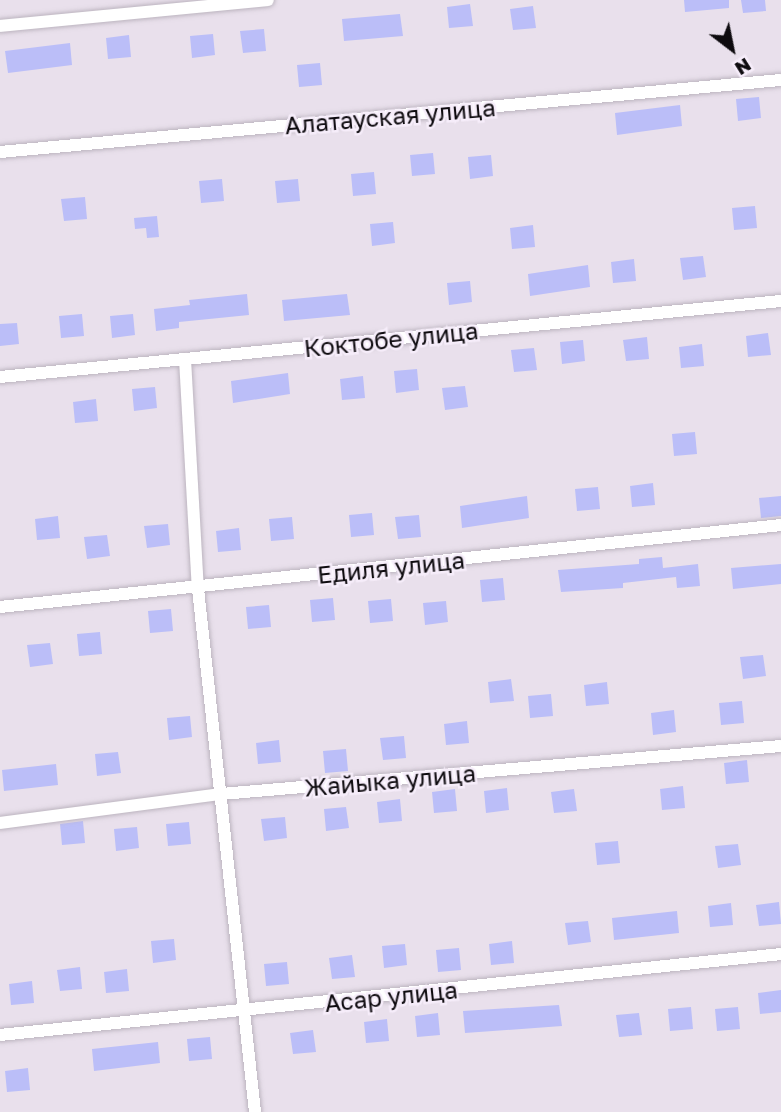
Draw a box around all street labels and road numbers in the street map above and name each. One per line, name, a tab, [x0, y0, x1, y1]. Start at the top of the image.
street label: Алатауская улица	[283, 92, 497, 140]
street label: Коктобе улица	[302, 316, 480, 362]
street label: Едиля улица	[316, 545, 466, 589]
street label: Жайыка улица	[303, 758, 477, 802]
street label: Асар улица	[323, 975, 459, 1017]

